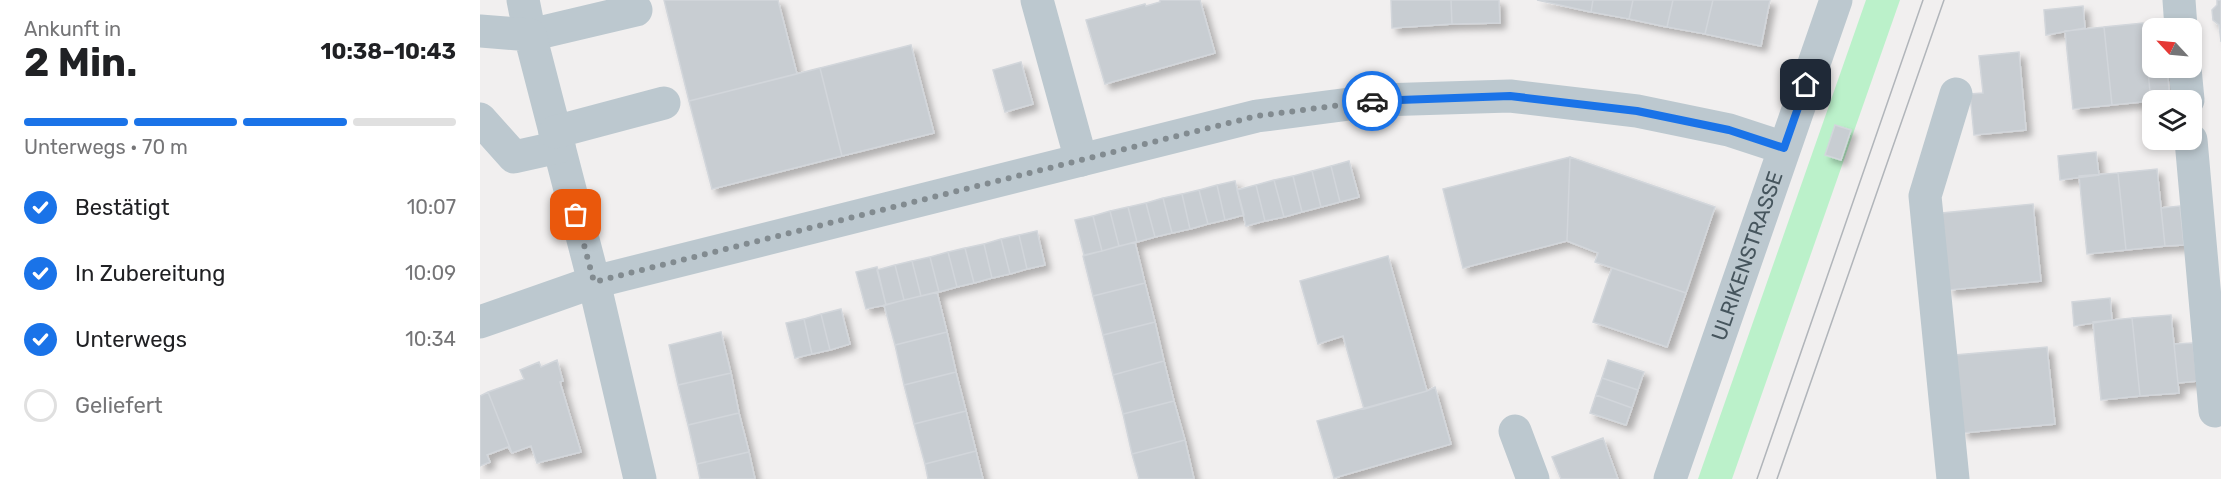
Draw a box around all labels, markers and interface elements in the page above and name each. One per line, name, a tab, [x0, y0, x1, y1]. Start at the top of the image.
text: Ankunft in	[24, 17, 121, 41]
north arrow	[2142, 18, 2202, 78]
map controls	[2142, 18, 2202, 150]
text: 10:38–10:43	[321, 38, 456, 65]
text: 2 Min.	[24, 40, 137, 86]
pin	[1780, 59, 1831, 110]
icon: home	[1789, 68, 1822, 101]
courier	[1342, 71, 1402, 131]
icon: car	[1356, 85, 1389, 118]
button: layers	[2142, 90, 2202, 150]
text: Unterwegs · 70 m	[24, 135, 188, 159]
street label: ULRIKENSTRASSE	[1706, 168, 1788, 344]
pin	[550, 189, 601, 240]
icon: check	[24, 191, 57, 224]
text: Bestätigt	[75, 194, 170, 221]
text: 10:07	[407, 195, 456, 219]
icon: bag	[559, 198, 592, 231]
icon: check	[24, 257, 57, 290]
text: In Zubereitung	[75, 260, 225, 287]
text: 10:09	[405, 261, 456, 285]
icon: check	[24, 323, 57, 356]
text: Unterwegs	[75, 326, 187, 353]
text: 10:34	[405, 327, 456, 351]
text: Geliefert	[75, 392, 163, 419]

